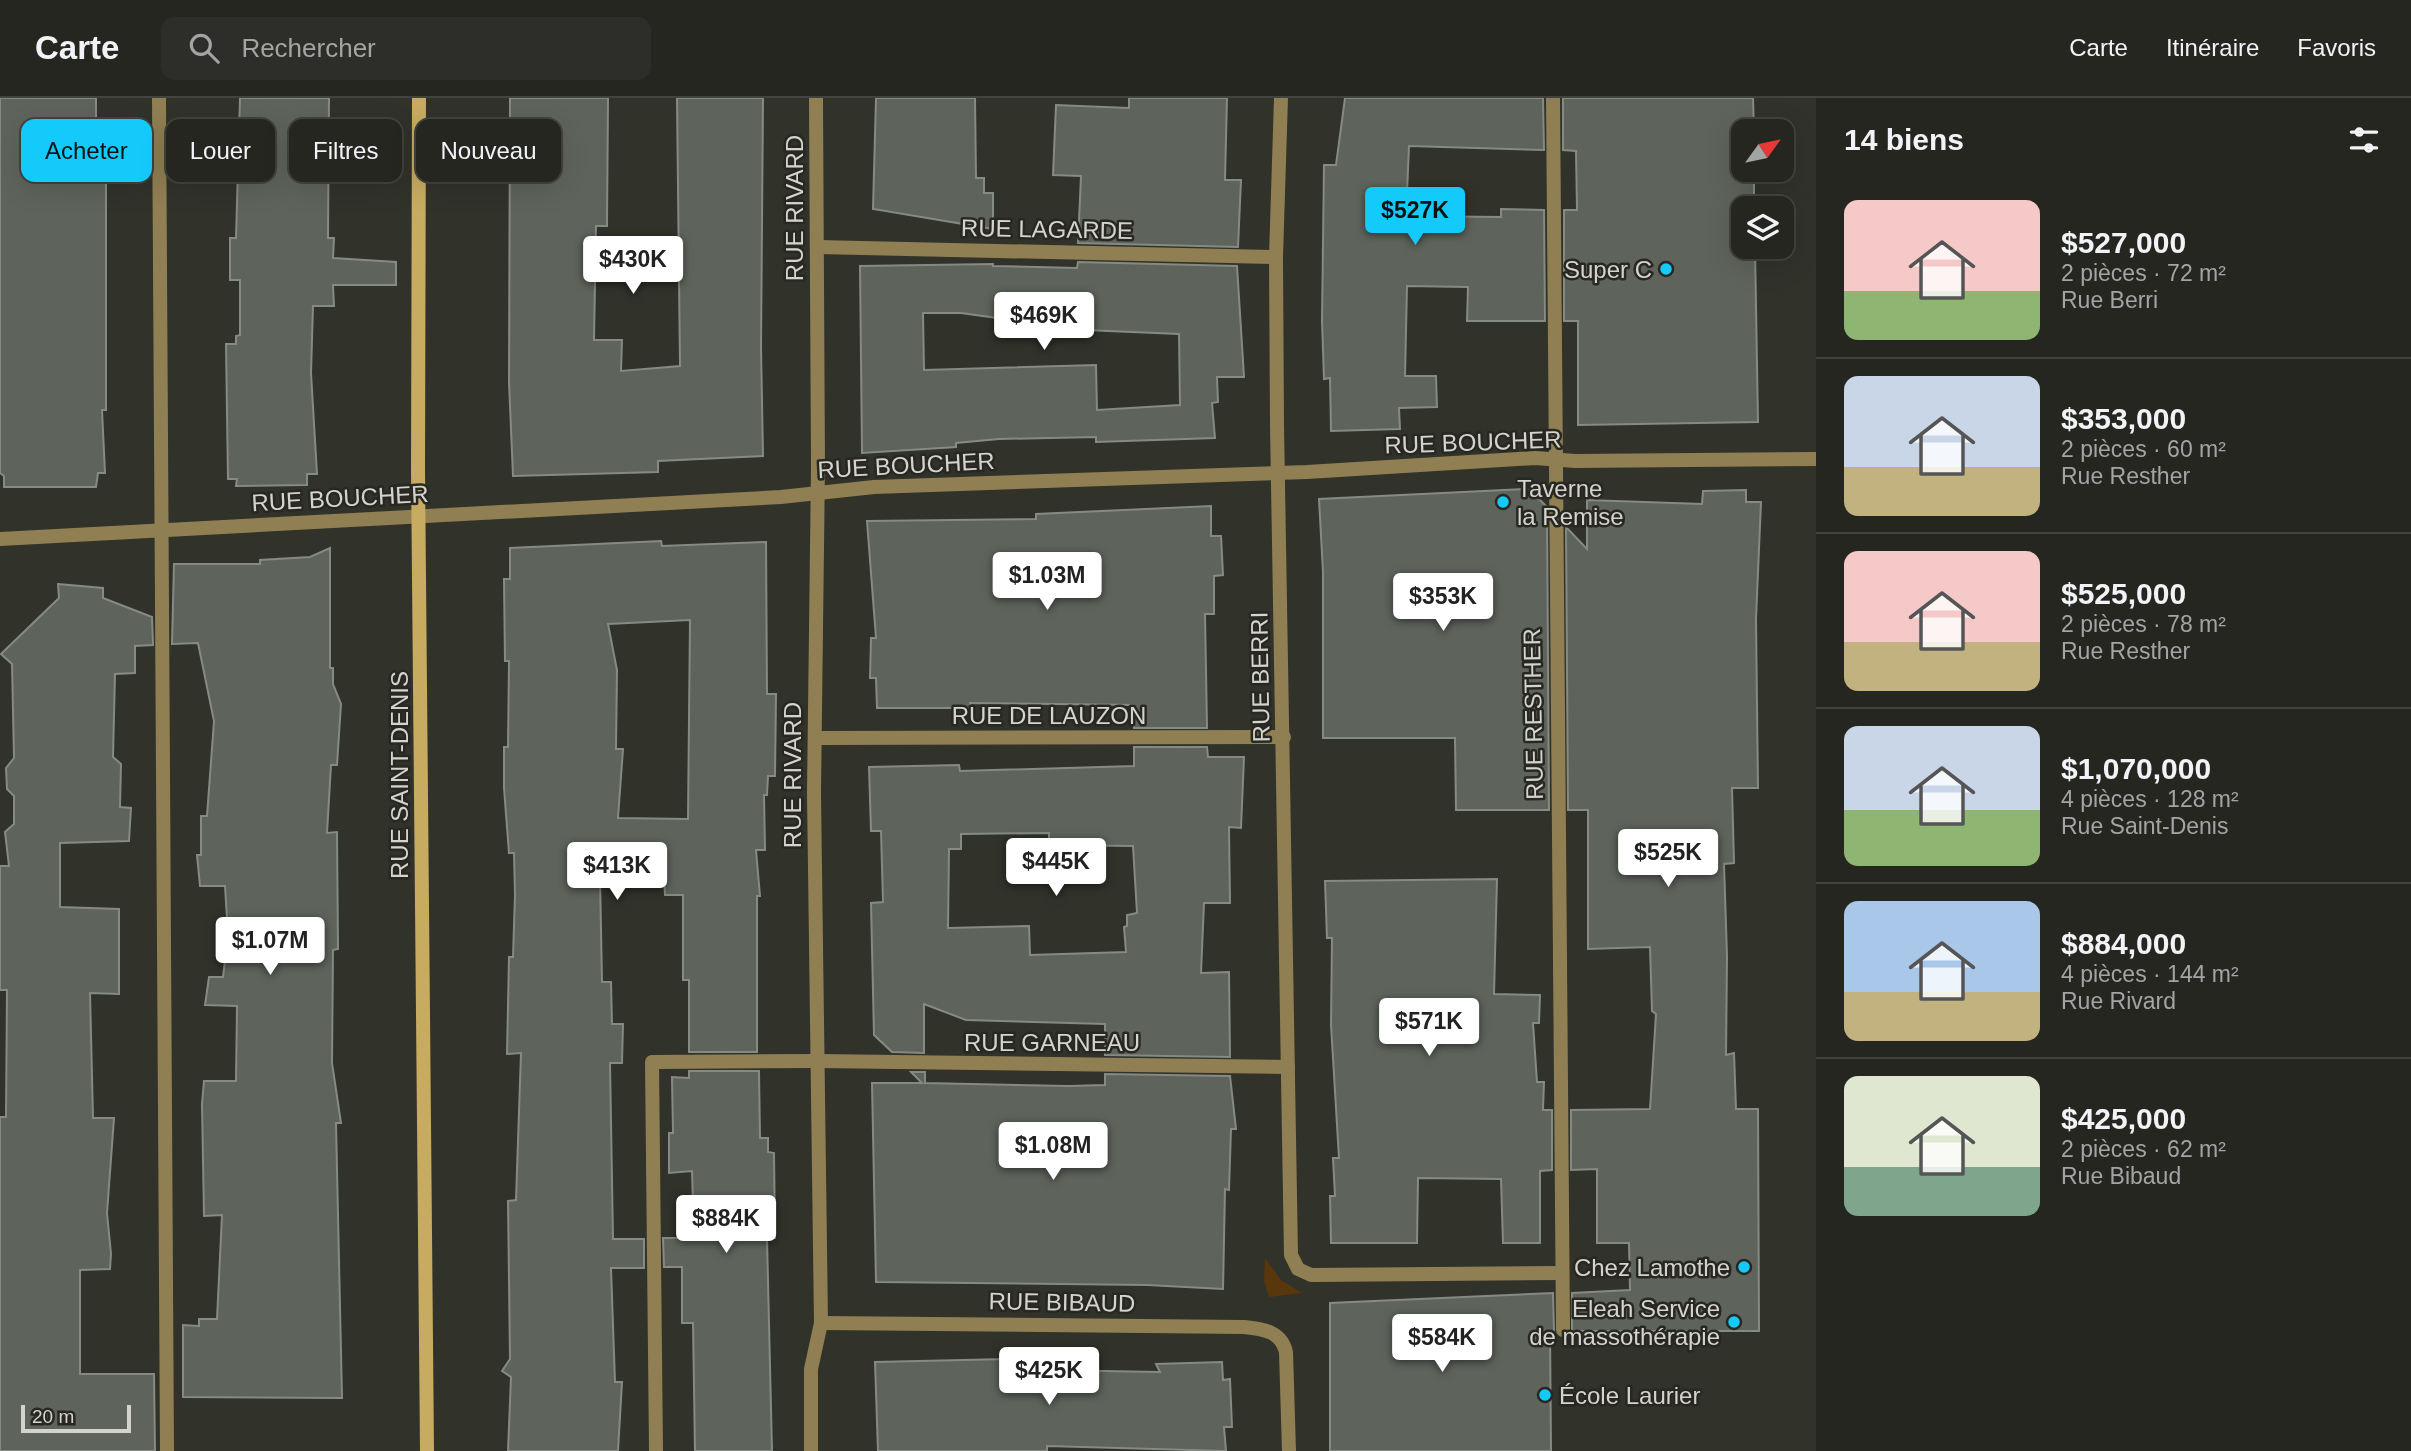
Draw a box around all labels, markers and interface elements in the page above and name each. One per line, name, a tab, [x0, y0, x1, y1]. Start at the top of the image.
search box	[161, 17, 651, 80]
text: Carte	[35, 29, 119, 66]
icon: search	[185, 29, 223, 67]
text: Rechercher	[241, 33, 376, 63]
text: Carte	[2069, 34, 2128, 61]
text: Itinéraire	[2166, 34, 2259, 61]
text: Favoris	[2297, 34, 2376, 61]
chip: Acheter	[21, 119, 152, 182]
chip: Louer	[166, 119, 275, 182]
chip: Filtres	[289, 119, 402, 182]
chip: Nouveau	[416, 119, 561, 182]
north arrow	[1731, 119, 1794, 182]
map controls	[1731, 119, 1794, 259]
icon: filters	[2345, 121, 2383, 159]
text: 14 biens	[1844, 123, 1964, 156]
street label: RUE RIVARD	[781, 135, 808, 281]
pin: $527K	[1366, 188, 1464, 247]
button: layers	[1731, 196, 1794, 259]
text: $527K	[1381, 197, 1449, 223]
street label: RUE LAGARDE	[961, 214, 1133, 244]
text: $527,000	[2061, 226, 2186, 259]
icon: home	[1900, 228, 1984, 312]
pin: $430K	[584, 236, 682, 296]
text: $430K	[599, 246, 667, 272]
place label: Super C	[1564, 256, 1652, 283]
text: 2 pièces · 72 m²	[2061, 260, 2226, 286]
marker: Super C	[1658, 261, 1674, 277]
text: Rue Berri	[2061, 287, 2158, 313]
pin: $469K	[995, 292, 1093, 352]
text: $469K	[1010, 302, 1078, 328]
text: $353,000	[2061, 402, 2186, 435]
icon: home	[1900, 404, 1984, 488]
street label: RUE BOUCHER	[1384, 425, 1562, 459]
text: 2 pièces · 60 m²	[2061, 436, 2226, 462]
street label: RUE BOUCHER	[817, 447, 995, 483]
text: Rue Resther	[2061, 463, 2190, 489]
place label: Taverne la Remise	[1517, 475, 1624, 530]
street label: RUE BOUCHER	[251, 480, 429, 516]
marker: Taverne la Remise	[1495, 494, 1511, 510]
pin: $1.03M	[990, 552, 1104, 612]
text: $1.03M	[1009, 562, 1085, 588]
pin: $353K	[1394, 574, 1492, 633]
text: $525,000	[2061, 577, 2186, 610]
icon: home	[1900, 579, 1984, 663]
text: $353K	[1409, 583, 1477, 609]
street label: RUE BERRI	[1245, 611, 1275, 743]
text: 2 pièces · 78 m²	[2061, 611, 2226, 637]
street label: RUE RESTHER	[1518, 628, 1548, 800]
text: Rue Resther	[2061, 638, 2190, 664]
street label: RUE SAINT-DENIS	[386, 671, 413, 879]
street label: RUE RIVARD	[779, 702, 806, 848]
street label: RUE DE LAUZON	[952, 702, 1146, 729]
text: $1,070,000	[2061, 752, 2211, 785]
icon: home	[1900, 754, 1984, 838]
text: 4 pièces · 128 m²	[2061, 786, 2239, 812]
text: Rue Saint-Denis	[2061, 813, 2228, 839]
pin: $525K	[1619, 830, 1717, 889]
pin: $445K	[1007, 838, 1105, 898]
text: $525K	[1634, 839, 1702, 865]
pin: $413K	[568, 842, 666, 902]
text: $445K	[1022, 848, 1090, 874]
text: $413K	[583, 852, 651, 878]
pin: $1.07M	[213, 918, 327, 977]
text: $1.07M	[232, 927, 308, 953]
text: $884,000	[2061, 927, 2186, 960]
icon: home	[1900, 929, 1984, 1013]
text: 4 pièces · 144 m²	[2061, 961, 2239, 987]
text: Rue Rivard	[2061, 988, 2176, 1014]
pin: $571K	[1380, 998, 1478, 1058]
text: $571K	[1395, 1008, 1463, 1034]
street label: RUE GARNEAU	[964, 1029, 1140, 1056]
text: $425,000	[2061, 1102, 2186, 1135]
icon: home	[1900, 1104, 1984, 1188]
pin: $1.08M	[996, 1122, 1110, 1182]
text: $1.08M	[1015, 1132, 1091, 1158]
text: 2 pièces · 62 m²	[2061, 1136, 2226, 1162]
text: Rue Bibaud	[2061, 1163, 2181, 1189]
pin: $884K	[677, 1196, 775, 1255]
text: $884K	[692, 1205, 760, 1231]
place label: Chez Lamothe	[1574, 1254, 1730, 1281]
marker: Chez Lamothe	[1736, 1259, 1752, 1275]
street label: RUE BIBAUD	[988, 1287, 1136, 1317]
place label: Eleah Service de massothérapie	[1529, 1295, 1720, 1350]
pin: $584K	[1393, 1314, 1491, 1374]
marker: Eleah Service de massothérapie	[1726, 1314, 1742, 1330]
text: $584K	[1408, 1324, 1476, 1350]
pin: $425K	[1000, 1348, 1098, 1407]
text: $425K	[1015, 1357, 1083, 1383]
place label: École Laurier	[1559, 1382, 1700, 1409]
marker: École Laurier	[1537, 1387, 1553, 1403]
scale bar	[21, 1402, 131, 1434]
text: 20 m	[32, 1406, 74, 1427]

